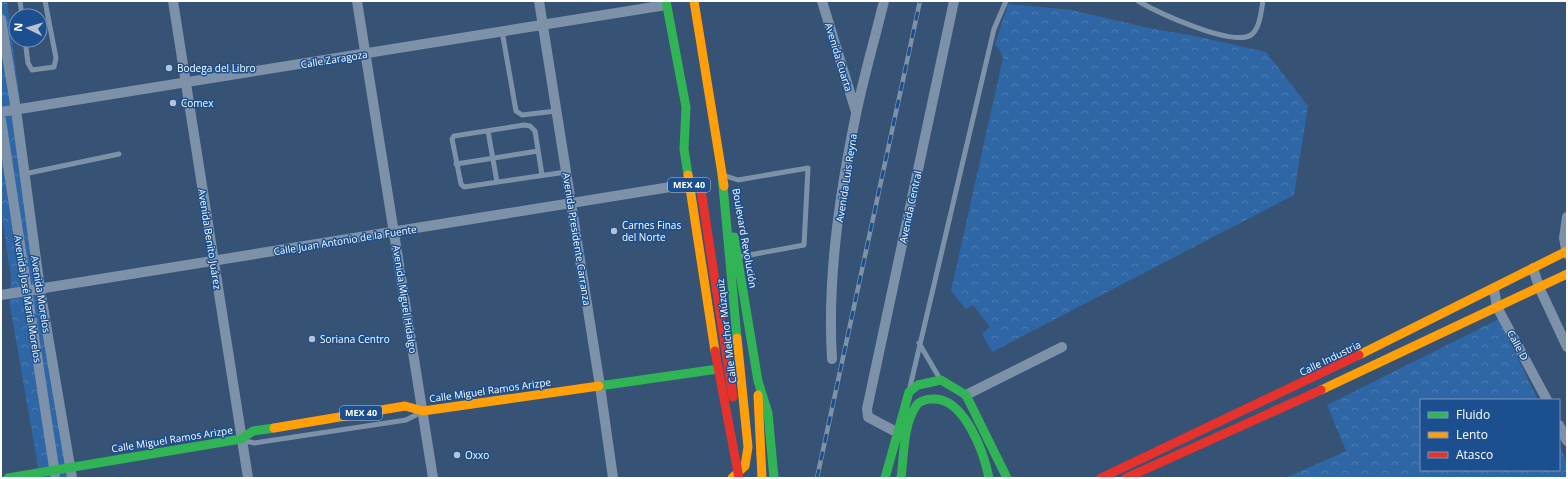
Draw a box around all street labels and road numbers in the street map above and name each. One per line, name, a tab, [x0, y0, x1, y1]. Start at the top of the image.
street label: Avenida Cuarta	[822, 21, 856, 93]
street label: Calle Zaragoza	[299, 47, 369, 71]
street label: Avenida Luis Reyna	[832, 133, 860, 223]
street label: Avenida Central	[895, 170, 925, 244]
street label: Avenida Presidente Carranza	[560, 171, 594, 307]
road number: MEX 40	[668, 178, 710, 192]
street label: Boulevard Revolución	[729, 187, 761, 289]
street label: Avenida Benito Juárez	[195, 188, 225, 291]
street label: Calle Juan Antonio de la Fuente	[272, 222, 418, 258]
street label: Avenida José María Morelos	[11, 234, 45, 364]
street label: Avenida Miguel Hidalgo	[390, 244, 420, 354]
street label: Avenida Morelos	[28, 254, 54, 334]
street label: Calle Melchor Múzquiz	[713, 278, 739, 384]
street label: Calle D	[1504, 327, 1532, 363]
street label: Calle Industria	[1297, 337, 1363, 379]
street label: Calle Miguel Ramos Arizpe	[428, 374, 552, 405]
road number: MEX 40	[340, 406, 382, 420]
street label: Calle Miguel Ramos Arizpe	[110, 422, 234, 456]

